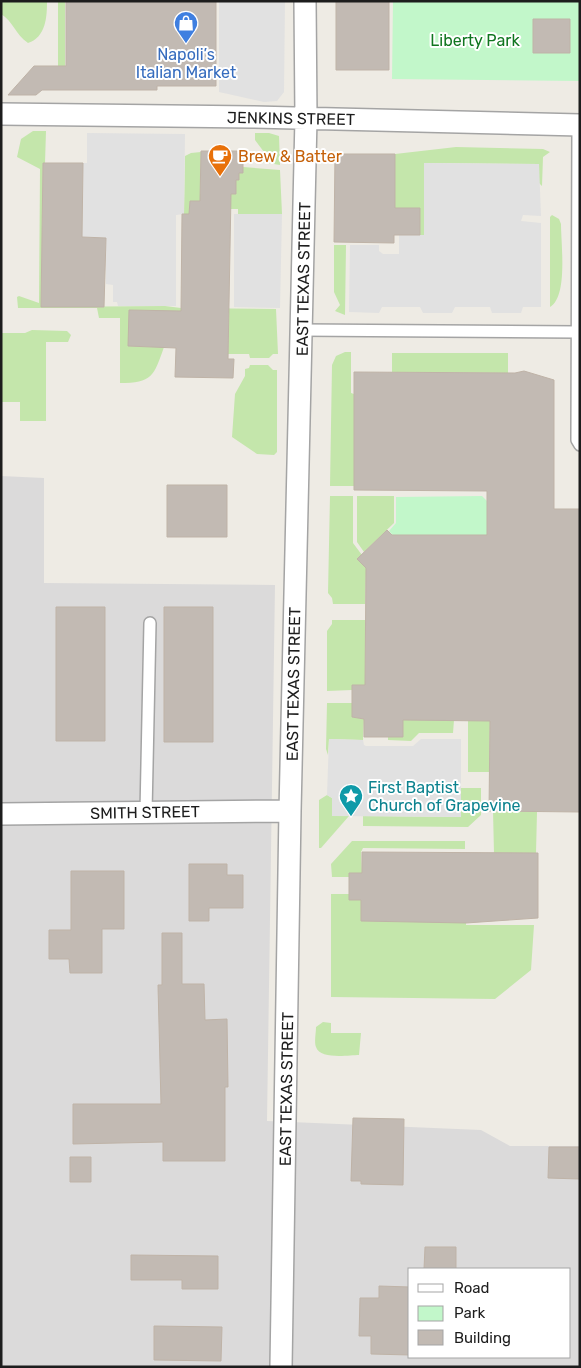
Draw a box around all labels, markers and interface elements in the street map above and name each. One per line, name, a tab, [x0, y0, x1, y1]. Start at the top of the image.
shop icon: Napoli’s Italian Market	[173, 10, 199, 44]
park label: Liberty Park	[430, 31, 520, 50]
place label: Napoli’s Italian Market	[136, 45, 236, 82]
street label: JENKINS STREET	[227, 108, 355, 129]
cafe icon: Brew & Batter	[207, 143, 233, 177]
place label: Brew & Batter	[238, 147, 342, 166]
street label: EAST TEXAS STREET	[293, 202, 314, 356]
street label: EAST TEXAS STREET	[283, 607, 304, 761]
place label: First Baptist Church of Grapevine	[368, 778, 521, 815]
place icon: First Baptist Church of Grapevine	[338, 783, 364, 817]
street label: SMITH STREET	[90, 802, 200, 823]
street label: EAST TEXAS STREET	[276, 1012, 297, 1166]
legend	[408, 1268, 571, 1358]
text: Road	[454, 1279, 490, 1297]
text: Park	[454, 1304, 485, 1322]
text: Building	[454, 1329, 511, 1347]

